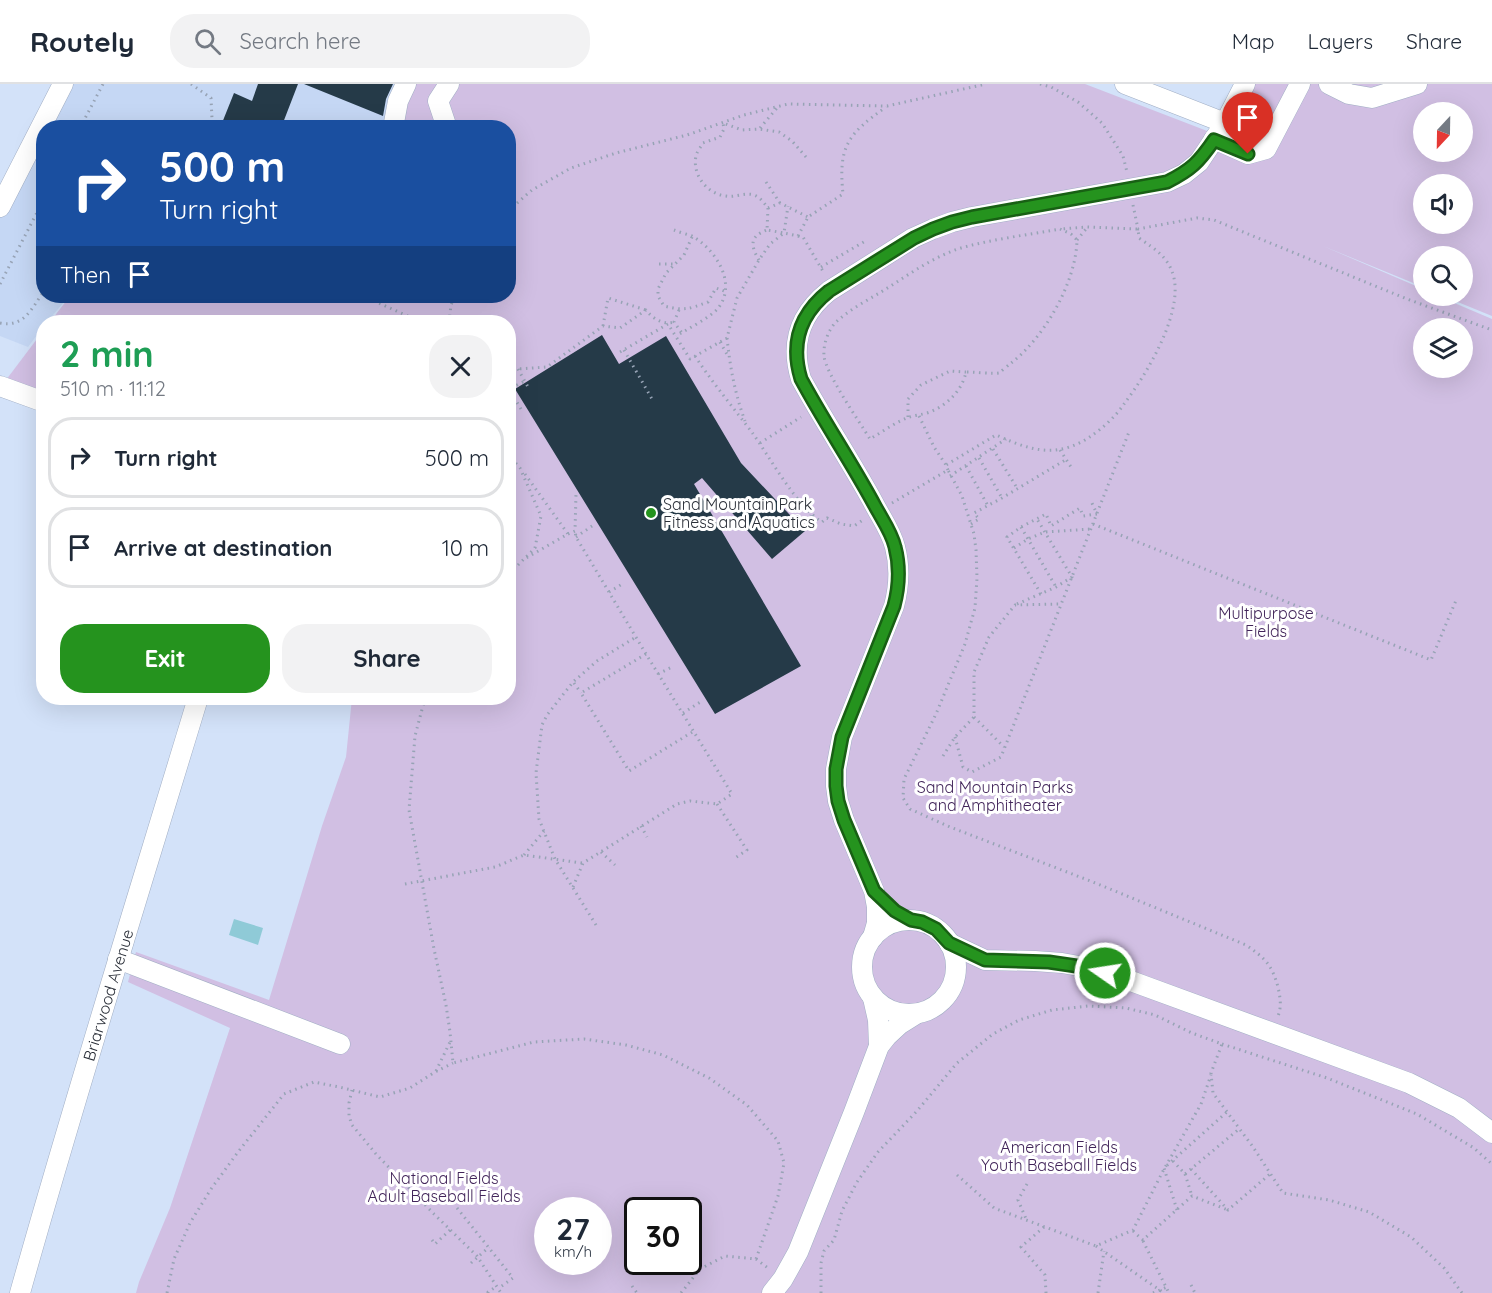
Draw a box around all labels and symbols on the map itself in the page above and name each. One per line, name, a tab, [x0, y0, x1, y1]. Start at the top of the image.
pin	[1222, 92, 1273, 154]
north arrow	[1413, 102, 1473, 162]
place label: Sand Mountain Park Fitness and Aquatics	[663, 494, 815, 532]
marker: Sand Mountain Park Fitness and Aquatics	[644, 506, 658, 520]
park label: Multipurpose Fields	[1218, 603, 1314, 641]
park label: Sand Mountain Parks and Amphitheater	[917, 777, 1073, 815]
street label: Briarwood Avenue	[78, 927, 138, 1063]
position arrow	[1073, 941, 1137, 1005]
park label: American Fields Youth Baseball Fields	[981, 1137, 1137, 1175]
park label: National Fields Adult Baseball Fields	[368, 1168, 520, 1206]
speed limit sign: 30	[624, 1197, 702, 1275]

